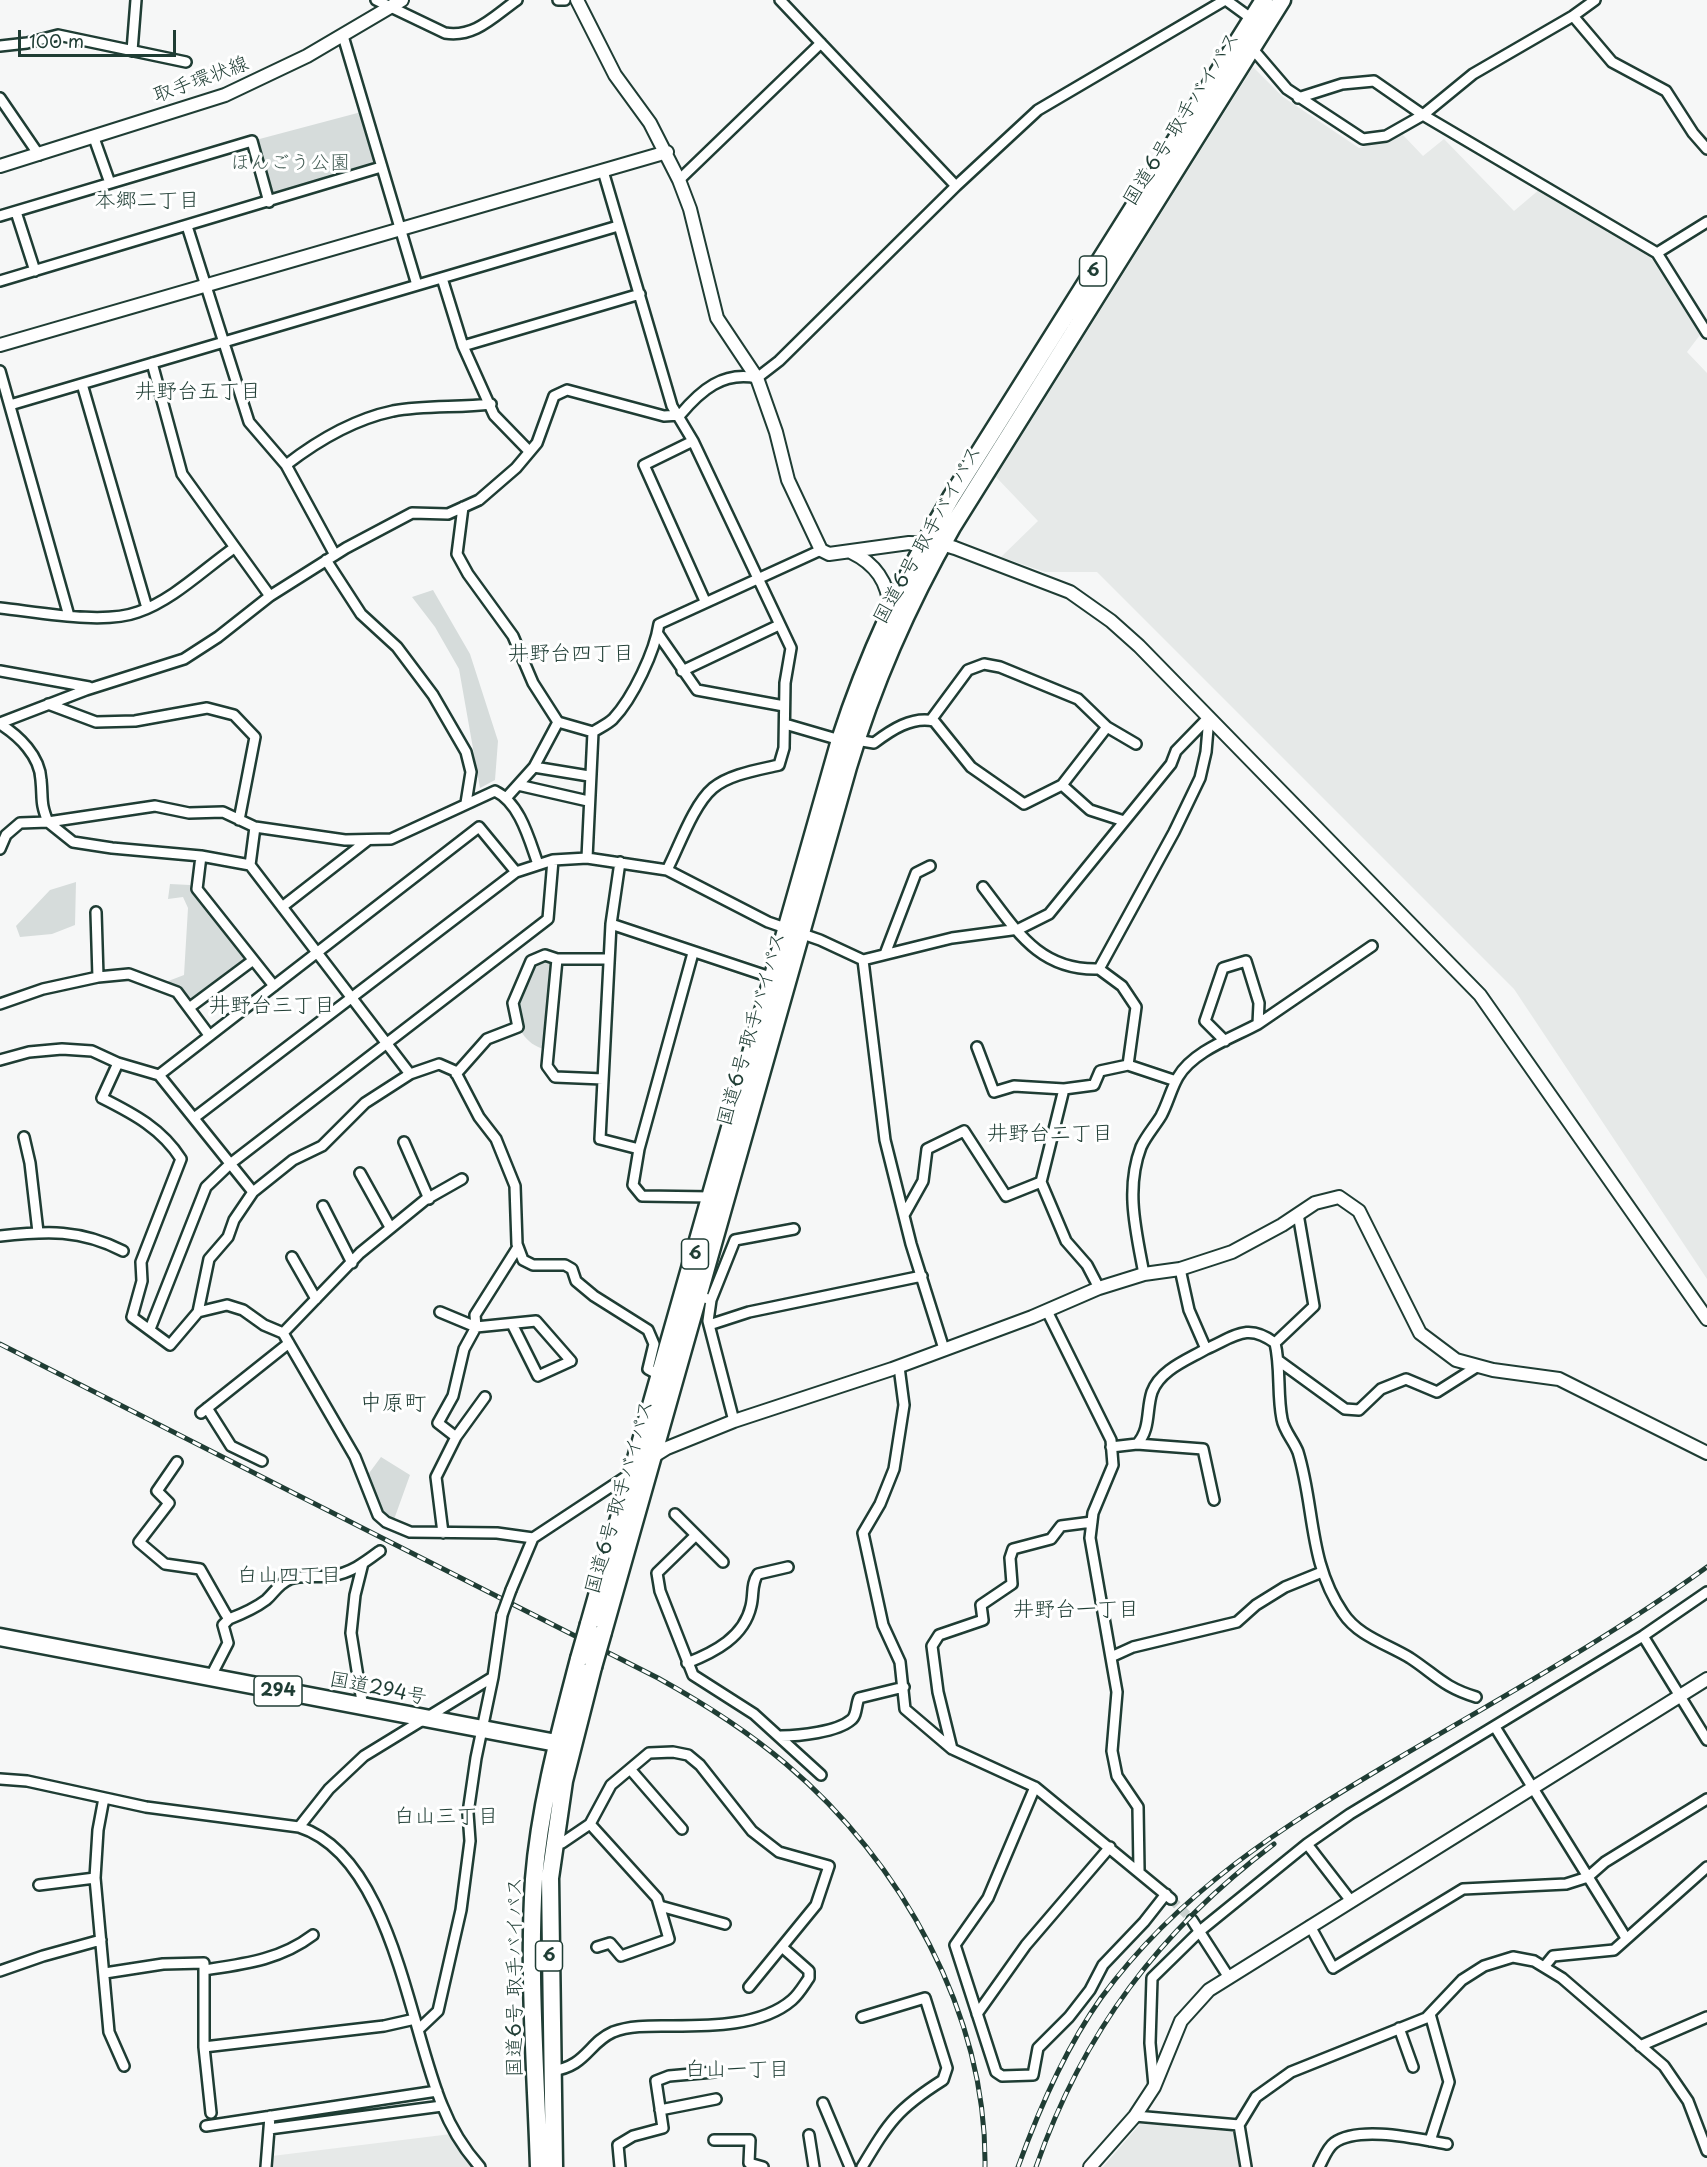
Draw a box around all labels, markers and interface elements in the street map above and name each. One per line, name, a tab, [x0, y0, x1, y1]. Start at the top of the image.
scale bar	[21, 18, 178, 56]
text: 100 m	[29, 27, 84, 54]
street label: 国道6号 取手バイパス	[1119, 28, 1245, 210]
street label: 取手環状線	[150, 52, 252, 108]
park label: ほんごう公園	[230, 151, 350, 175]
district label: 本郷二丁目	[95, 188, 199, 214]
road number: 6	[1080, 256, 1106, 286]
district label: 井野台五丁目	[135, 379, 261, 405]
street label: 国道6号 取手バイパス	[869, 441, 987, 629]
district label: 井野台四丁目	[508, 641, 634, 667]
street label: 国道6号 取手バイパス	[713, 929, 791, 1129]
district label: 井野台三丁目	[209, 993, 335, 1019]
district label: 井野台二丁目	[987, 1121, 1113, 1147]
road number: 6	[682, 1239, 708, 1269]
district label: 中原町	[360, 1391, 426, 1417]
street label: 国道6号 取手バイパス	[581, 1397, 659, 1597]
district label: 白山四丁目	[237, 1563, 341, 1589]
district label: 井野台一丁目	[1013, 1597, 1139, 1623]
street label: 国道294号	[327, 1668, 429, 1710]
road number: 294	[254, 1676, 302, 1706]
district label: 白山三丁目	[394, 1804, 498, 1830]
street label: 国道6号 取手バイパス	[503, 1877, 527, 2077]
road number: 6	[536, 1941, 562, 1971]
district label: 白山一丁目	[685, 2057, 789, 2083]

